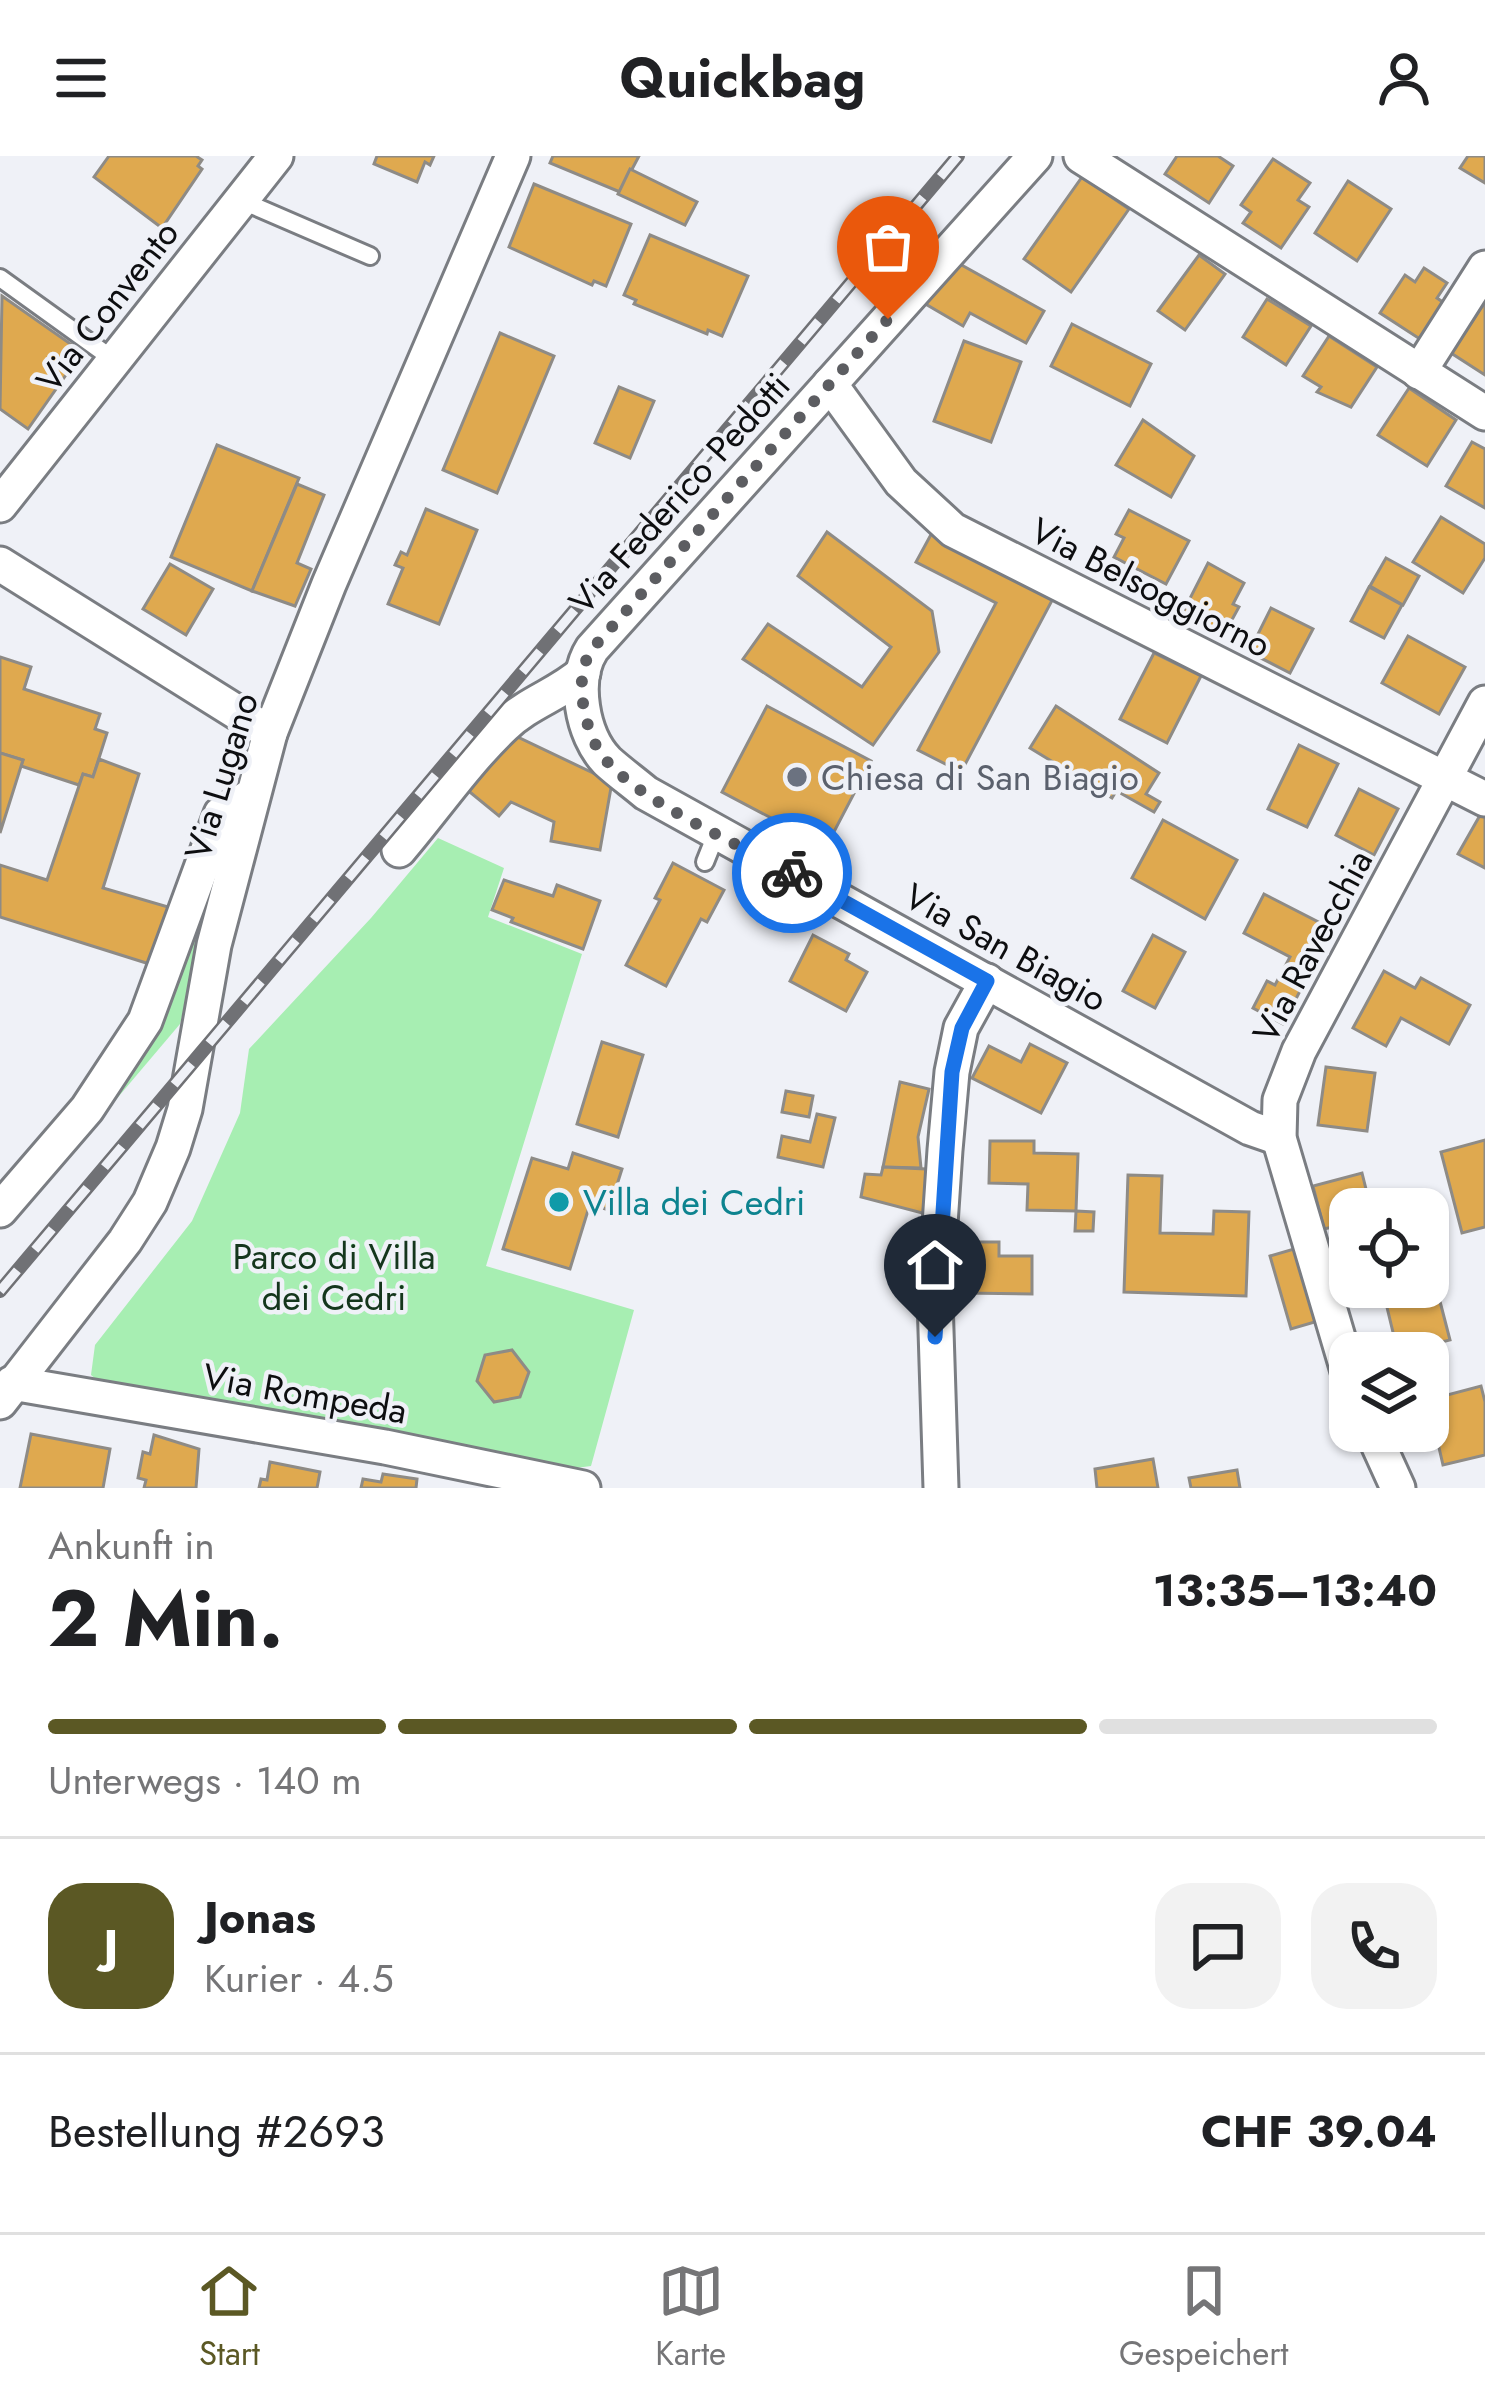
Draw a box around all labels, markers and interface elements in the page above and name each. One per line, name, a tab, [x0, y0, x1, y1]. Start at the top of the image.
text: Quickbag	[620, 39, 865, 117]
icon: menu	[48, 45, 114, 111]
icon: person	[1371, 45, 1437, 111]
pin	[837, 196, 939, 319]
street label: Via Convento	[23, 209, 191, 403]
icon: bag	[855, 214, 921, 280]
street label: Via Federico Pedotti	[556, 361, 802, 625]
street label: Via Belsoggiorno	[1022, 504, 1280, 670]
street label: Via Lugano	[171, 686, 271, 866]
place label: Chiesa di San Biagio	[821, 751, 1139, 803]
marker: Chiesa di San Biagio	[784, 764, 810, 790]
courier	[732, 813, 852, 933]
icon: bike	[759, 840, 825, 906]
street label: Via Ravecchia	[1239, 840, 1385, 1052]
street label: Via San Biagio	[895, 870, 1117, 1024]
place label: Villa dei Cedri	[583, 1176, 805, 1228]
map controls	[1329, 1188, 1449, 1452]
button: locate	[1329, 1188, 1449, 1308]
marker: Villa dei Cedri	[546, 1189, 572, 1215]
pin	[884, 1214, 986, 1337]
park label: Parco di Villa dei Cedri	[232, 1230, 436, 1323]
icon: home	[902, 1232, 968, 1298]
button: layers	[1329, 1332, 1449, 1452]
street label: Via Rompeda	[199, 1350, 411, 1436]
text: Ankunft in	[48, 1517, 215, 1574]
text: 13:35–13:40	[1153, 1558, 1437, 1623]
text: 2 Min.	[48, 1563, 284, 1675]
text: Unterwegs · 140 m	[48, 1752, 362, 1809]
button: chat	[1155, 1883, 1281, 2009]
button: phone	[1311, 1883, 1437, 2009]
text: Jonas	[204, 1885, 316, 1950]
text: J	[104, 1913, 118, 1978]
text: Kurier · 4.5	[204, 1950, 394, 2007]
text: Bestellung #2693	[48, 2099, 385, 2164]
text: CHF 39.04	[1201, 2099, 1437, 2164]
tab: Start	[196, 2258, 262, 2377]
tab: Karte	[655, 2258, 726, 2377]
tab: Gespeichert	[1119, 2258, 1289, 2377]

